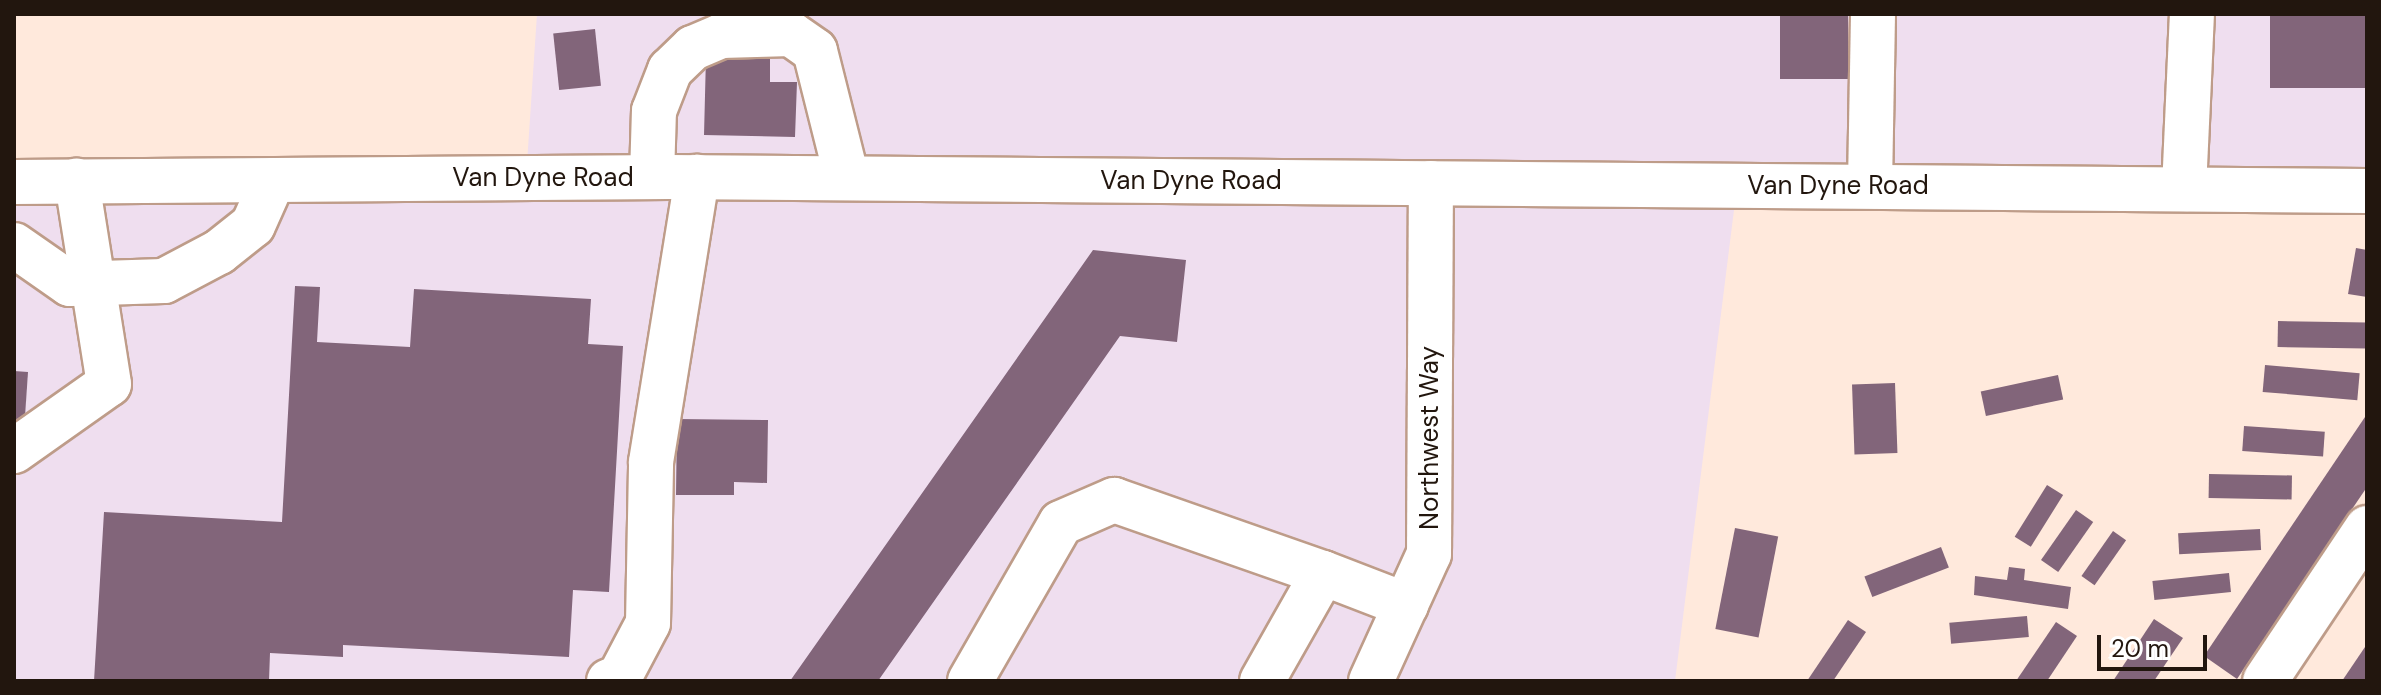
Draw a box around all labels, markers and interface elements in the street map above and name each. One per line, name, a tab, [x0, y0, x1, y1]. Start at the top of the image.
street label: Van Dyne Road	[452, 162, 634, 194]
street label: Van Dyne Road	[1100, 165, 1282, 197]
street label: Van Dyne Road	[1747, 170, 1929, 202]
street label: Northwest Way	[1414, 346, 1446, 530]
scale bar	[2101, 619, 2211, 669]
text: 20 m	[2111, 633, 2169, 664]

